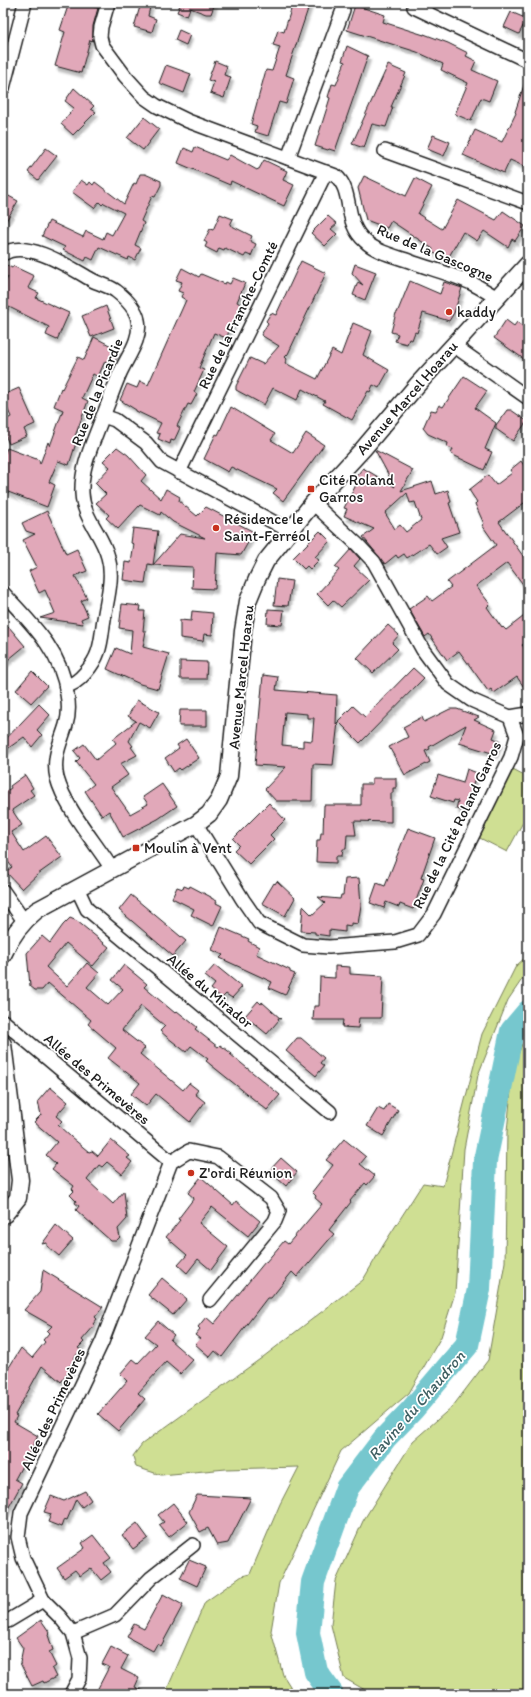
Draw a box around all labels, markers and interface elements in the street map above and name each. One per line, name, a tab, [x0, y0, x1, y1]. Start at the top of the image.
street label: Rue de la Gascogne	[374, 220, 496, 286]
street label: Rue de la Franche-Comté	[194, 238, 282, 392]
place label: kaddy	[457, 303, 496, 321]
marker: kaddy	[444, 307, 454, 317]
street label: Rue de la Picardie	[67, 336, 127, 448]
street label: Avenue Marcel Hoarau	[353, 337, 462, 459]
place label: Cité Roland Garros	[319, 471, 395, 506]
marker: Cité Roland Garros	[306, 484, 316, 494]
place label: Résidence le Saint-Ferréol	[224, 510, 311, 545]
marker: Résidence le Saint-Ferréol	[211, 523, 221, 533]
street label: Avenue Marcel Hoarau	[224, 603, 258, 750]
street label: Rue de la Cité Roland Garros	[409, 738, 506, 912]
place label: Moulin à Vent	[144, 839, 232, 857]
marker: Moulin à Vent	[131, 843, 141, 853]
street label: Allée du Mirador	[163, 950, 257, 1032]
street label: Allée des Primevères	[40, 1030, 154, 1129]
place label: Z'ordi Réunion	[199, 1164, 293, 1182]
marker: Z'ordi Réunion	[186, 1168, 196, 1178]
street label: Allée des Primevères	[17, 1345, 89, 1473]
water label: Ravine du Chaudron	[364, 1347, 469, 1464]

